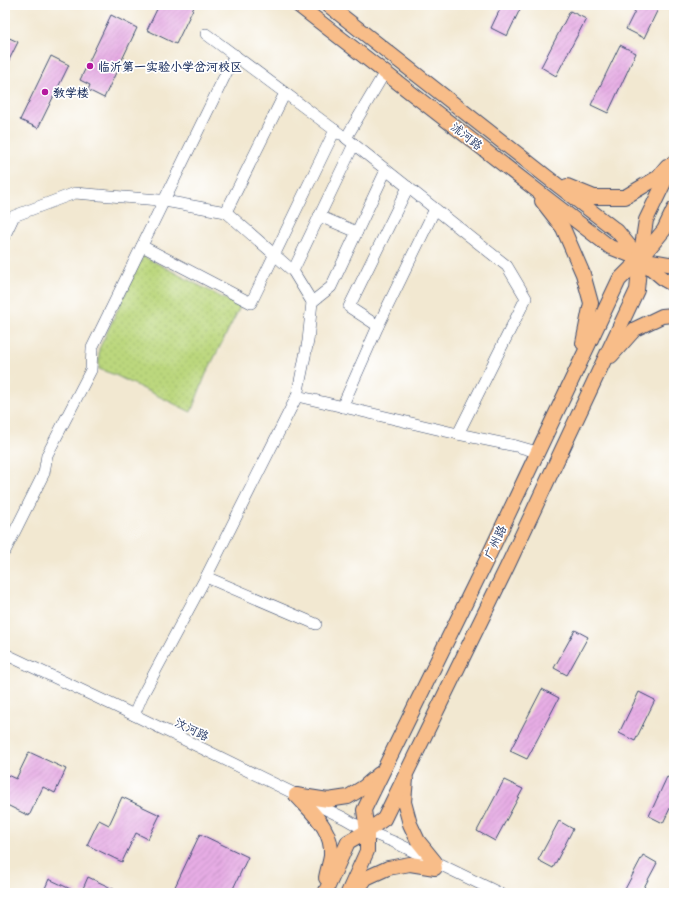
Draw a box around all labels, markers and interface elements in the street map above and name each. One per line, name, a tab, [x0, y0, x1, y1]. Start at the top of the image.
place label: 临沂第一实验小学岔河校区	[98, 59, 242, 74]
marker: 临沂第一实验小学岔河校区	[85, 61, 95, 71]
place label: 教学楼	[53, 85, 89, 100]
marker: 教学楼	[40, 87, 50, 97]
street label: 沭河路	[448, 119, 486, 153]
street label: 广州路	[481, 523, 509, 561]
street label: 汶河路	[173, 714, 211, 744]

